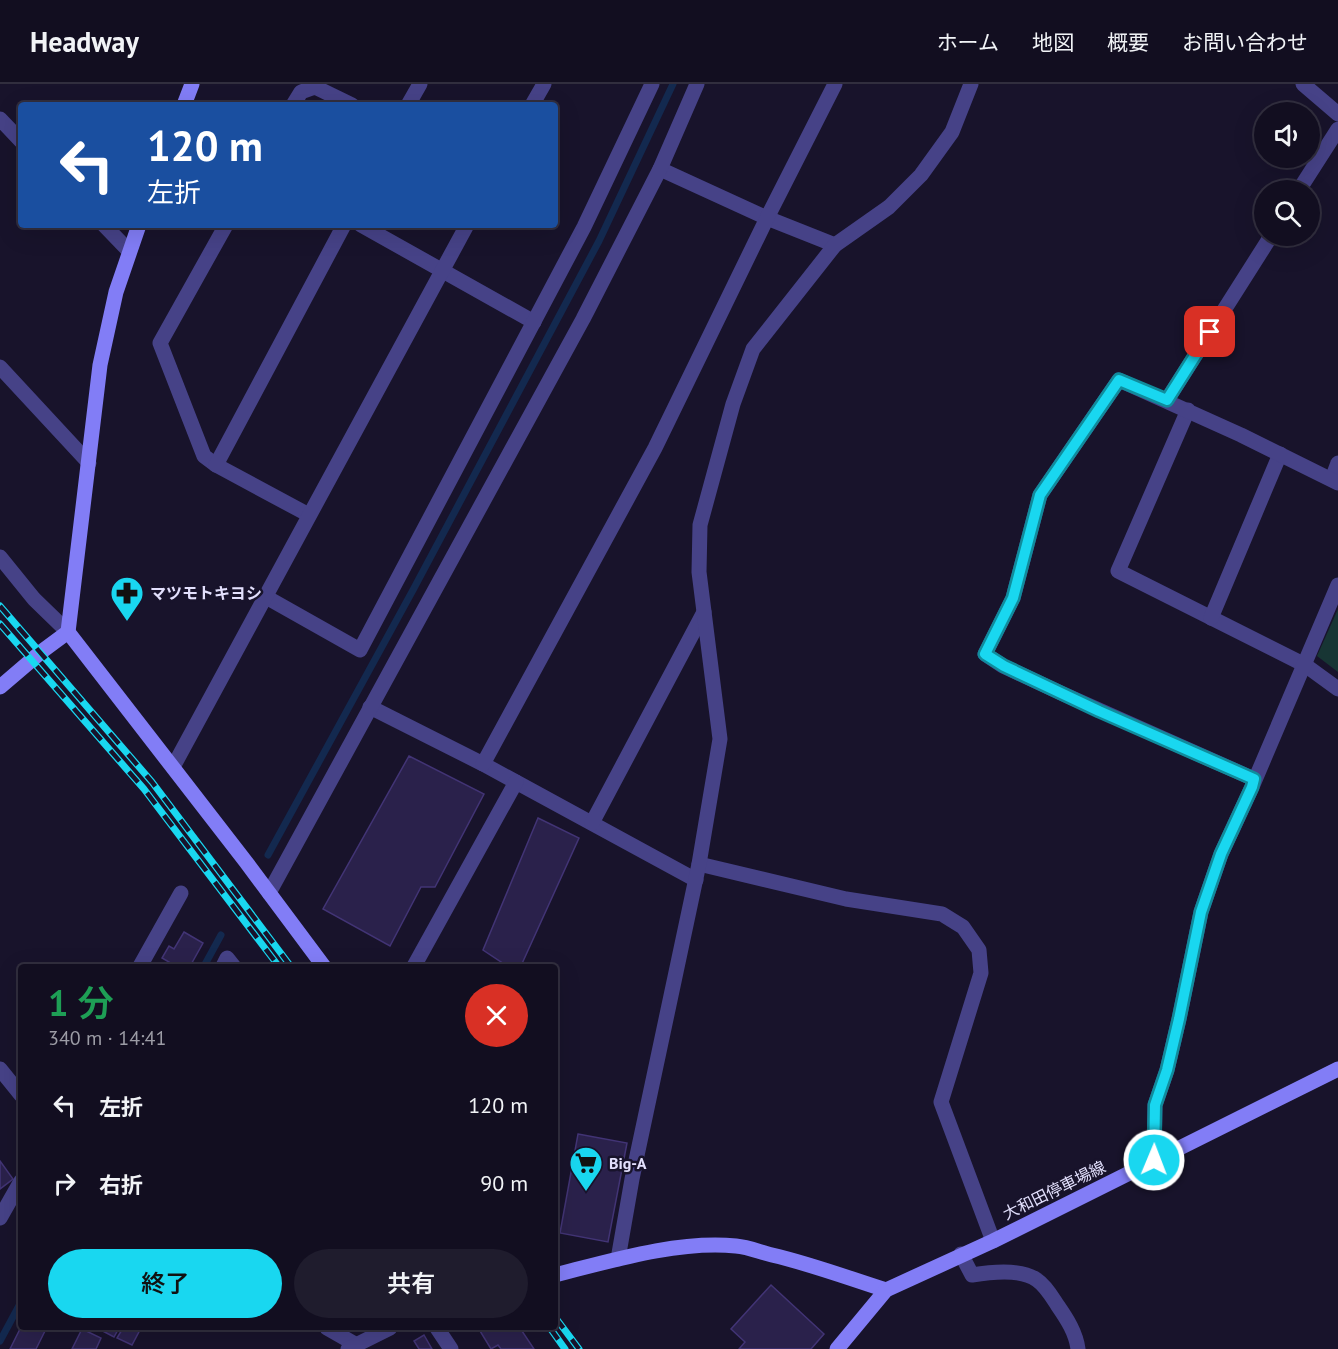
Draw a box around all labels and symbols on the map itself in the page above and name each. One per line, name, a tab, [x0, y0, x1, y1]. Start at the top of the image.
pin	[1184, 306, 1235, 357]
pharmacy icon: マツモトキヨシ	[109, 575, 145, 622]
place label: マツモトキヨシ	[150, 583, 262, 603]
position arrow	[1122, 1128, 1186, 1192]
supermarket icon: Big-A	[568, 1145, 604, 1192]
place label: Big-A	[609, 1153, 647, 1173]
street label: 大和田停車場線	[999, 1156, 1109, 1224]

